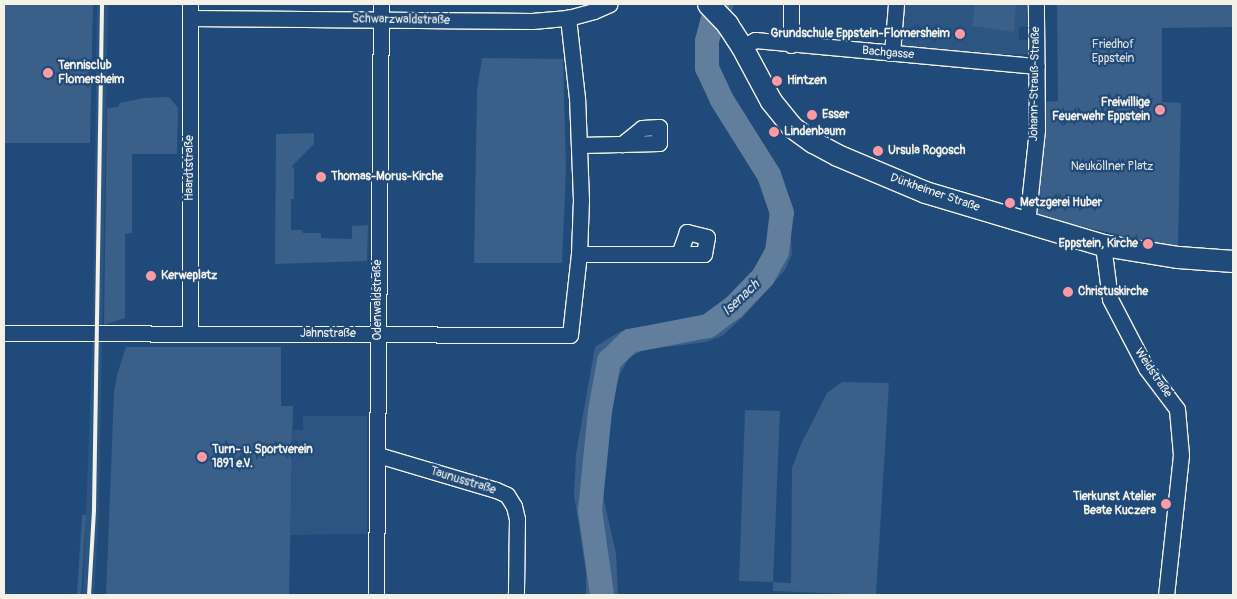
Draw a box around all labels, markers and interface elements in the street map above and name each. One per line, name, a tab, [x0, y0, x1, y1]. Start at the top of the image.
street label: Schwarzwaldstraße	[352, 12, 450, 28]
street label: Johann-Strauß-Straße	[1027, 26, 1043, 142]
place label: Grundschule Eppstein-Flomersheim	[771, 27, 950, 41]
marker: Grundschule Eppstein-Flomersheim	[954, 28, 966, 40]
park label: Friedhof Eppstein	[1092, 38, 1134, 66]
street label: Bachgasse	[861, 44, 915, 62]
place label: Tennisclub Flomersheim	[58, 59, 124, 87]
marker: Tennisclub Flomersheim	[42, 67, 54, 79]
place label: Hintzen	[787, 74, 827, 88]
marker: Hintzen	[771, 75, 783, 87]
place label: Freiwillige Feuerwehr Eppstein	[1052, 96, 1150, 124]
marker: Freiwillige Feuerwehr Eppstein	[1154, 104, 1166, 116]
place label: Esser	[822, 108, 849, 122]
marker: Esser	[806, 109, 818, 121]
place label: Lindenbaum	[784, 125, 846, 139]
marker: Lindenbaum	[768, 126, 780, 138]
street label: Haardtstraße	[183, 135, 197, 201]
place label: Ursula Rogosch	[888, 144, 965, 158]
marker: Ursula Rogosch	[872, 145, 884, 157]
park label: Neuköllner Platz	[1071, 160, 1153, 174]
place label: Thomas-Morus-Kirche	[331, 170, 443, 184]
marker: Thomas-Morus-Kirche	[315, 171, 327, 183]
street label: Dürkheimer Straße	[888, 171, 982, 215]
place label: Metzgerei Huber	[1020, 196, 1102, 210]
marker: Metzgerei Huber	[1004, 197, 1016, 209]
place label: Eppstein, Kirche	[1059, 237, 1138, 251]
marker: Eppstein, Kirche	[1142, 238, 1154, 250]
street label: Odenwaldstraße	[371, 259, 385, 341]
place label: Kerweplatz	[161, 269, 217, 283]
marker: Kerweplatz	[145, 270, 157, 282]
water label: Isenach	[719, 277, 763, 319]
place label: Christuskirche	[1078, 285, 1148, 299]
marker: Christuskirche	[1062, 286, 1074, 298]
street label: Jahnstraße	[300, 327, 356, 341]
street label: Weidstraße	[1131, 345, 1175, 401]
place label: Turn- u. Sportverein 1891 e.V.	[212, 443, 313, 471]
marker: Turn- u. Sportverein 1891 e.V.	[196, 451, 208, 463]
street label: Taunusstraße	[428, 464, 498, 498]
place label: Tierkunst Atelier Beate Kuczera	[1073, 490, 1156, 518]
marker: Tierkunst Atelier Beate Kuczera	[1160, 498, 1172, 510]

